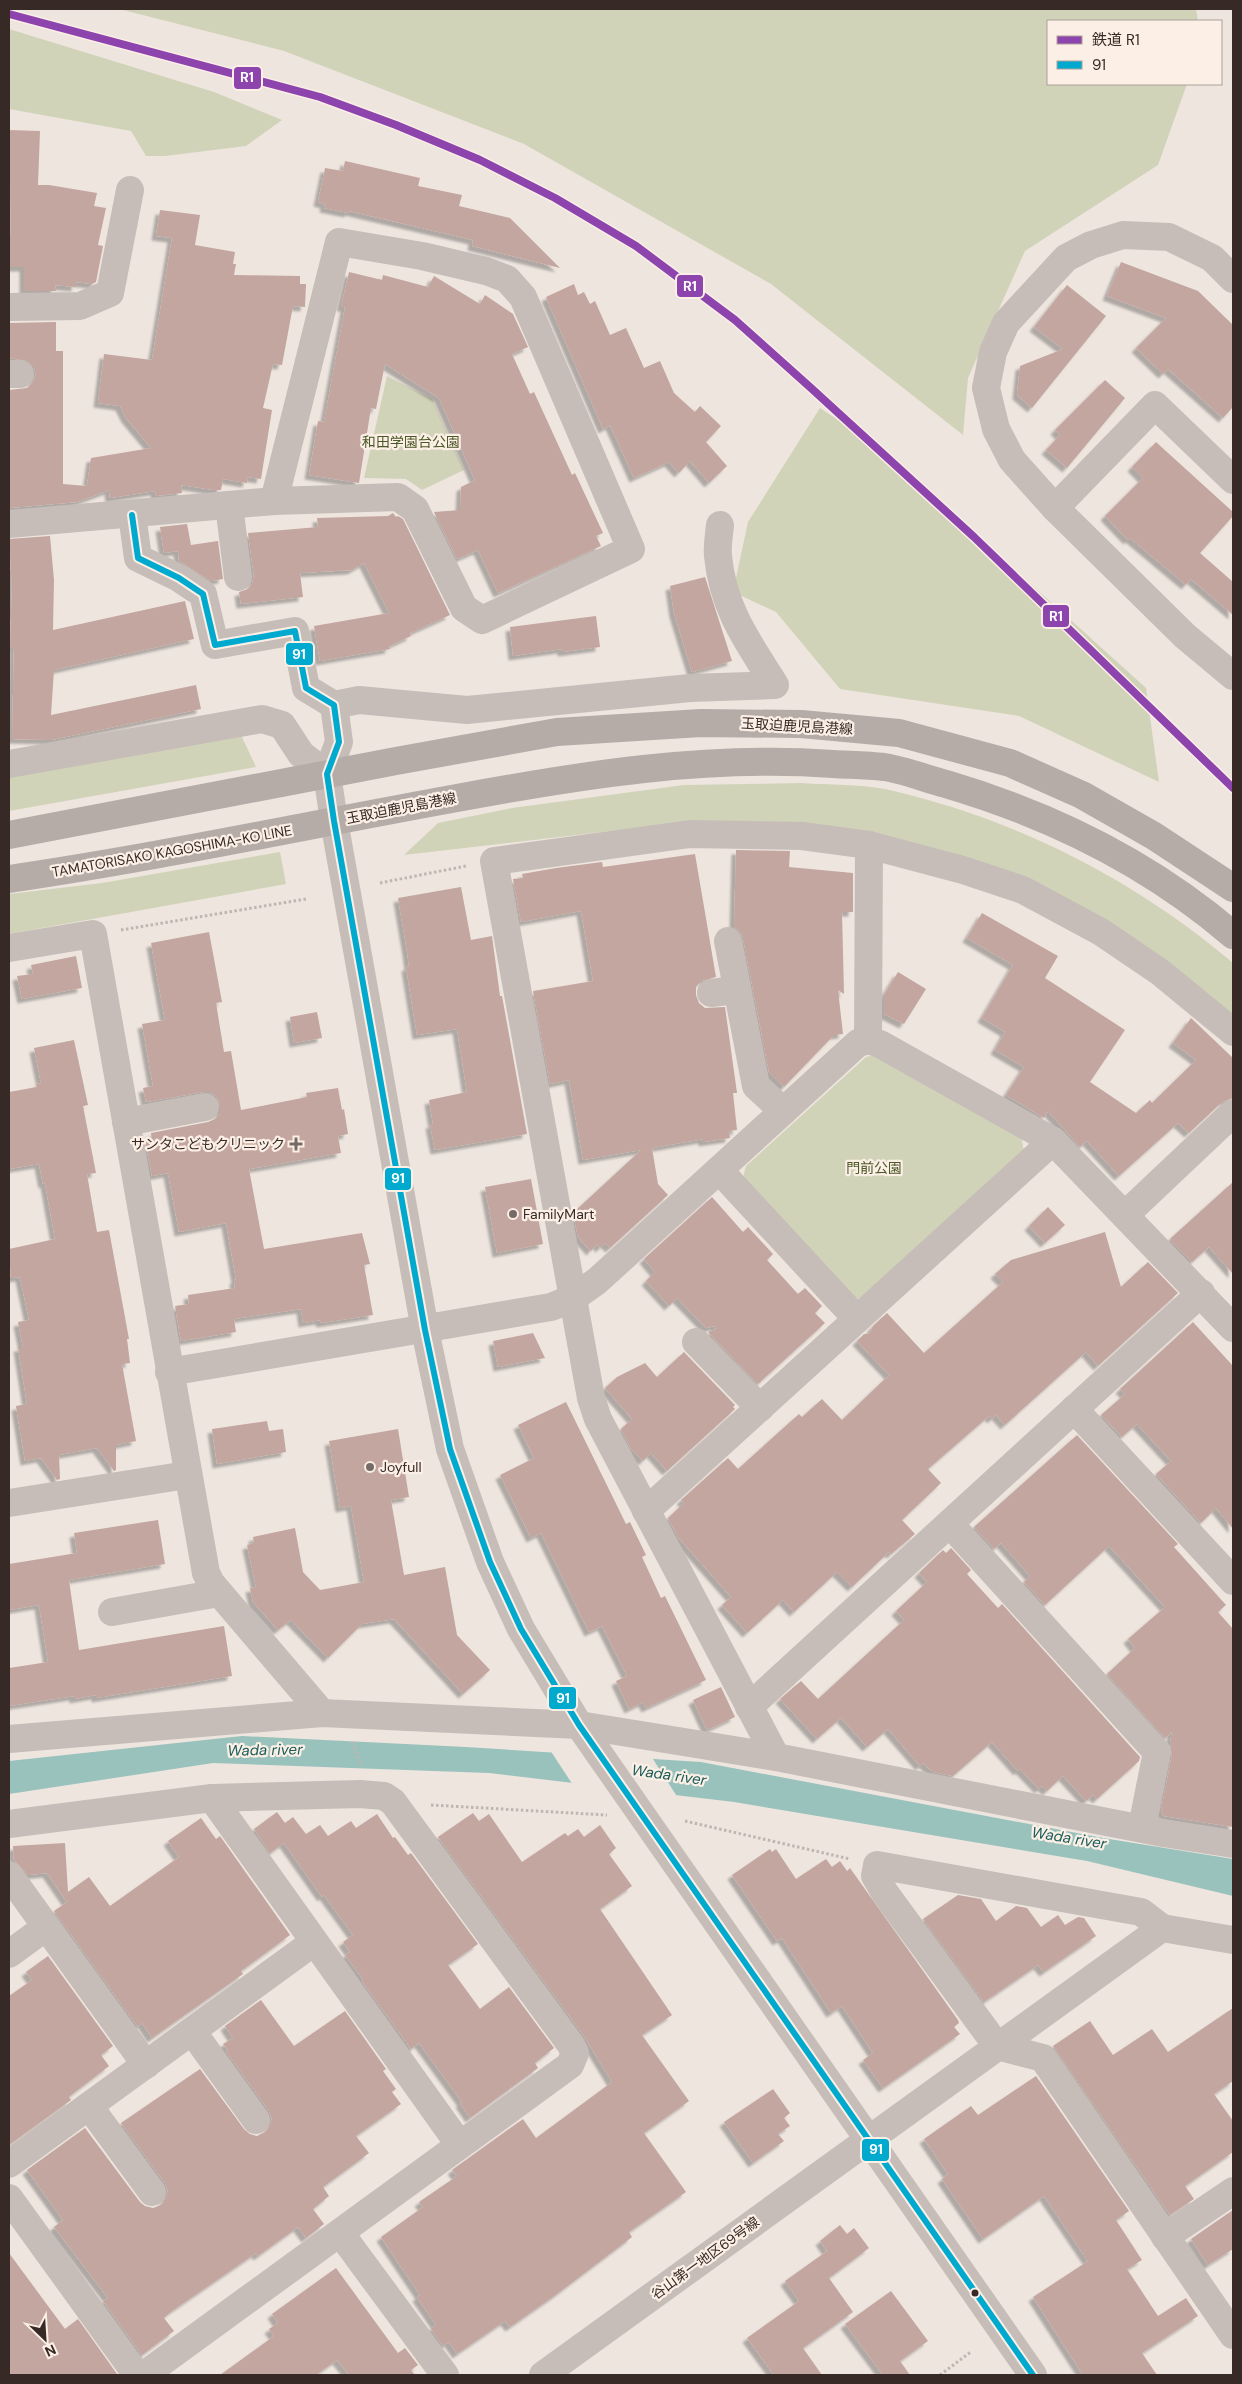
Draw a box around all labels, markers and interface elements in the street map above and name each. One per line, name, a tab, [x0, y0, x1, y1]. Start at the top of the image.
legend	[1047, 20, 1222, 85]
text: 鉄道 R1	[1092, 30, 1140, 50]
text: 91	[1092, 55, 1106, 75]
line badge: R1	[233, 66, 262, 90]
text: R1	[240, 68, 254, 86]
line badge: R1	[676, 274, 704, 298]
text: R1	[683, 277, 697, 295]
park label: 和田学園台公園	[362, 433, 460, 451]
line badge: R1	[1042, 604, 1070, 628]
text: R1	[1049, 607, 1063, 625]
line badge: 91	[285, 642, 314, 666]
text: 91	[292, 645, 306, 663]
street label: 玉取迫鹿児島港線	[741, 714, 853, 738]
street label: 玉取迫鹿児島港線	[344, 788, 458, 828]
street label: TAMATORISAKO KAGOSHIMA-KO LINE	[51, 821, 293, 881]
place label: サンタこどもクリニック	[131, 1135, 285, 1153]
marker: サンタこどもクリニック	[289, 1137, 303, 1151]
park label: 門前公園	[846, 1159, 902, 1177]
line badge: 91	[384, 1167, 412, 1191]
text: 91	[391, 1169, 405, 1187]
place label: FamilyMart	[523, 1205, 594, 1223]
marker: FamilyMart	[507, 1208, 519, 1220]
place label: Joyfull	[380, 1458, 422, 1476]
marker: Joyfull	[364, 1461, 376, 1473]
line badge: 91	[548, 1686, 577, 1710]
text: 91	[556, 1689, 570, 1707]
water label: Wada river	[227, 1739, 303, 1761]
water label: Wada river	[630, 1760, 708, 1790]
water label: Wada river	[1030, 1822, 1108, 1854]
line badge: 91	[861, 2138, 890, 2162]
text: 91	[869, 2140, 883, 2158]
street label: 谷山第一地区69号線	[647, 2213, 763, 2303]
unlabelled marker	[970, 2288, 980, 2298]
north arrow	[20, 2314, 70, 2364]
text: N	[42, 2340, 59, 2361]

